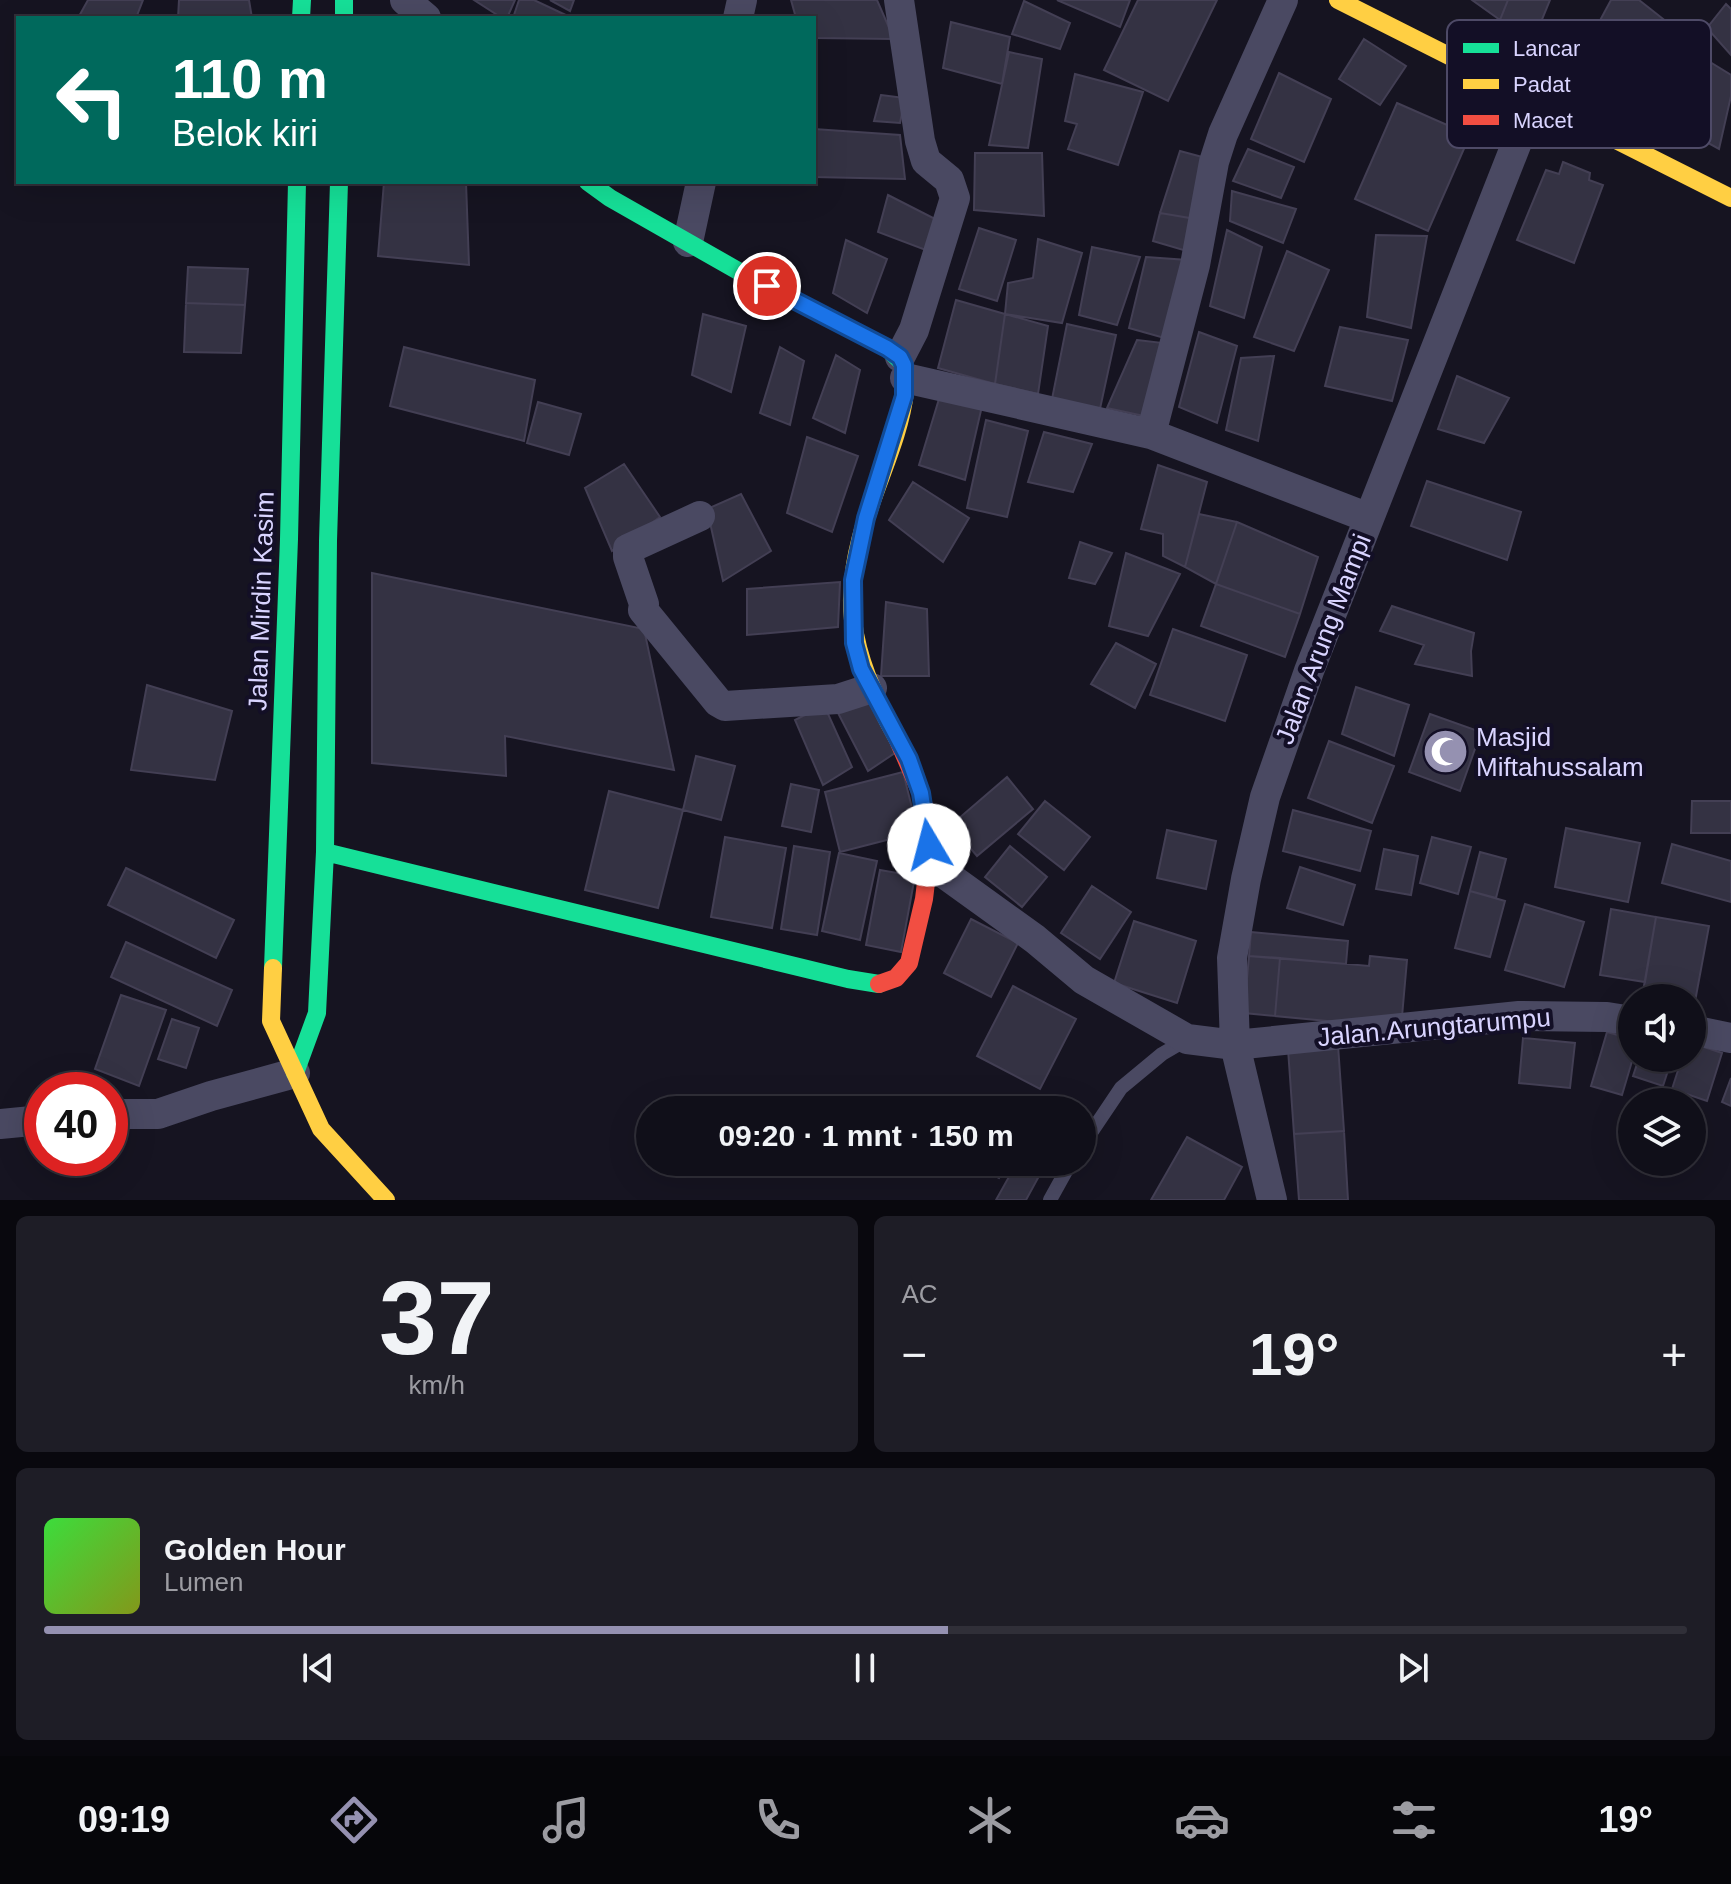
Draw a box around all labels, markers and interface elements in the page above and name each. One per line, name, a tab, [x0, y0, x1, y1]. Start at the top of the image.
legend	[1447, 20, 1711, 148]
text: Lancar	[1513, 36, 1580, 61]
text: 110 m	[172, 47, 328, 110]
icon: left	[40, 48, 144, 152]
text: Padat	[1513, 72, 1571, 97]
text: Macet	[1513, 108, 1573, 133]
text: Belok kiri	[172, 113, 318, 154]
pin	[733, 252, 801, 320]
icon: arrive	[745, 264, 789, 308]
street label: Jalan Mirdin Kasim	[242, 491, 280, 711]
street label: Jalan Arung Mampi	[1269, 530, 1377, 748]
place label: Masjid Miftahussalam	[1476, 722, 1644, 782]
mosque icon: Masjid Miftahussalam	[1421, 728, 1469, 776]
position arrow	[887, 803, 971, 887]
map controls	[1618, 984, 1706, 1176]
button: sound	[1618, 984, 1706, 1072]
street label: Jalan.Arungtarumpu	[1316, 1002, 1552, 1052]
speed limit sign: 40	[24, 1072, 128, 1176]
button: layers	[1618, 1088, 1706, 1176]
text: 09:20 · 1 mnt · 150 m	[718, 1119, 1014, 1152]
text: 37	[379, 1260, 495, 1376]
text: AC	[902, 1279, 938, 1309]
text: 19°	[1249, 1321, 1340, 1388]
text: −	[902, 1330, 927, 1379]
text: +	[1661, 1330, 1687, 1379]
text: km/h	[409, 1370, 465, 1400]
text: Golden Hour	[164, 1533, 346, 1566]
text: Lumen	[164, 1567, 244, 1597]
icon: previous	[296, 1646, 340, 1690]
icon: pause	[843, 1646, 887, 1690]
icon: next	[1391, 1646, 1435, 1690]
icon: directions	[326, 1792, 382, 1848]
icon: music	[538, 1792, 594, 1848]
icon: phone	[750, 1792, 806, 1848]
icon: climate	[962, 1792, 1018, 1848]
icon: car	[1174, 1792, 1230, 1848]
icon: filters	[1386, 1792, 1442, 1848]
text: 09:19	[78, 1799, 170, 1840]
text: 19°	[1598, 1799, 1653, 1840]

